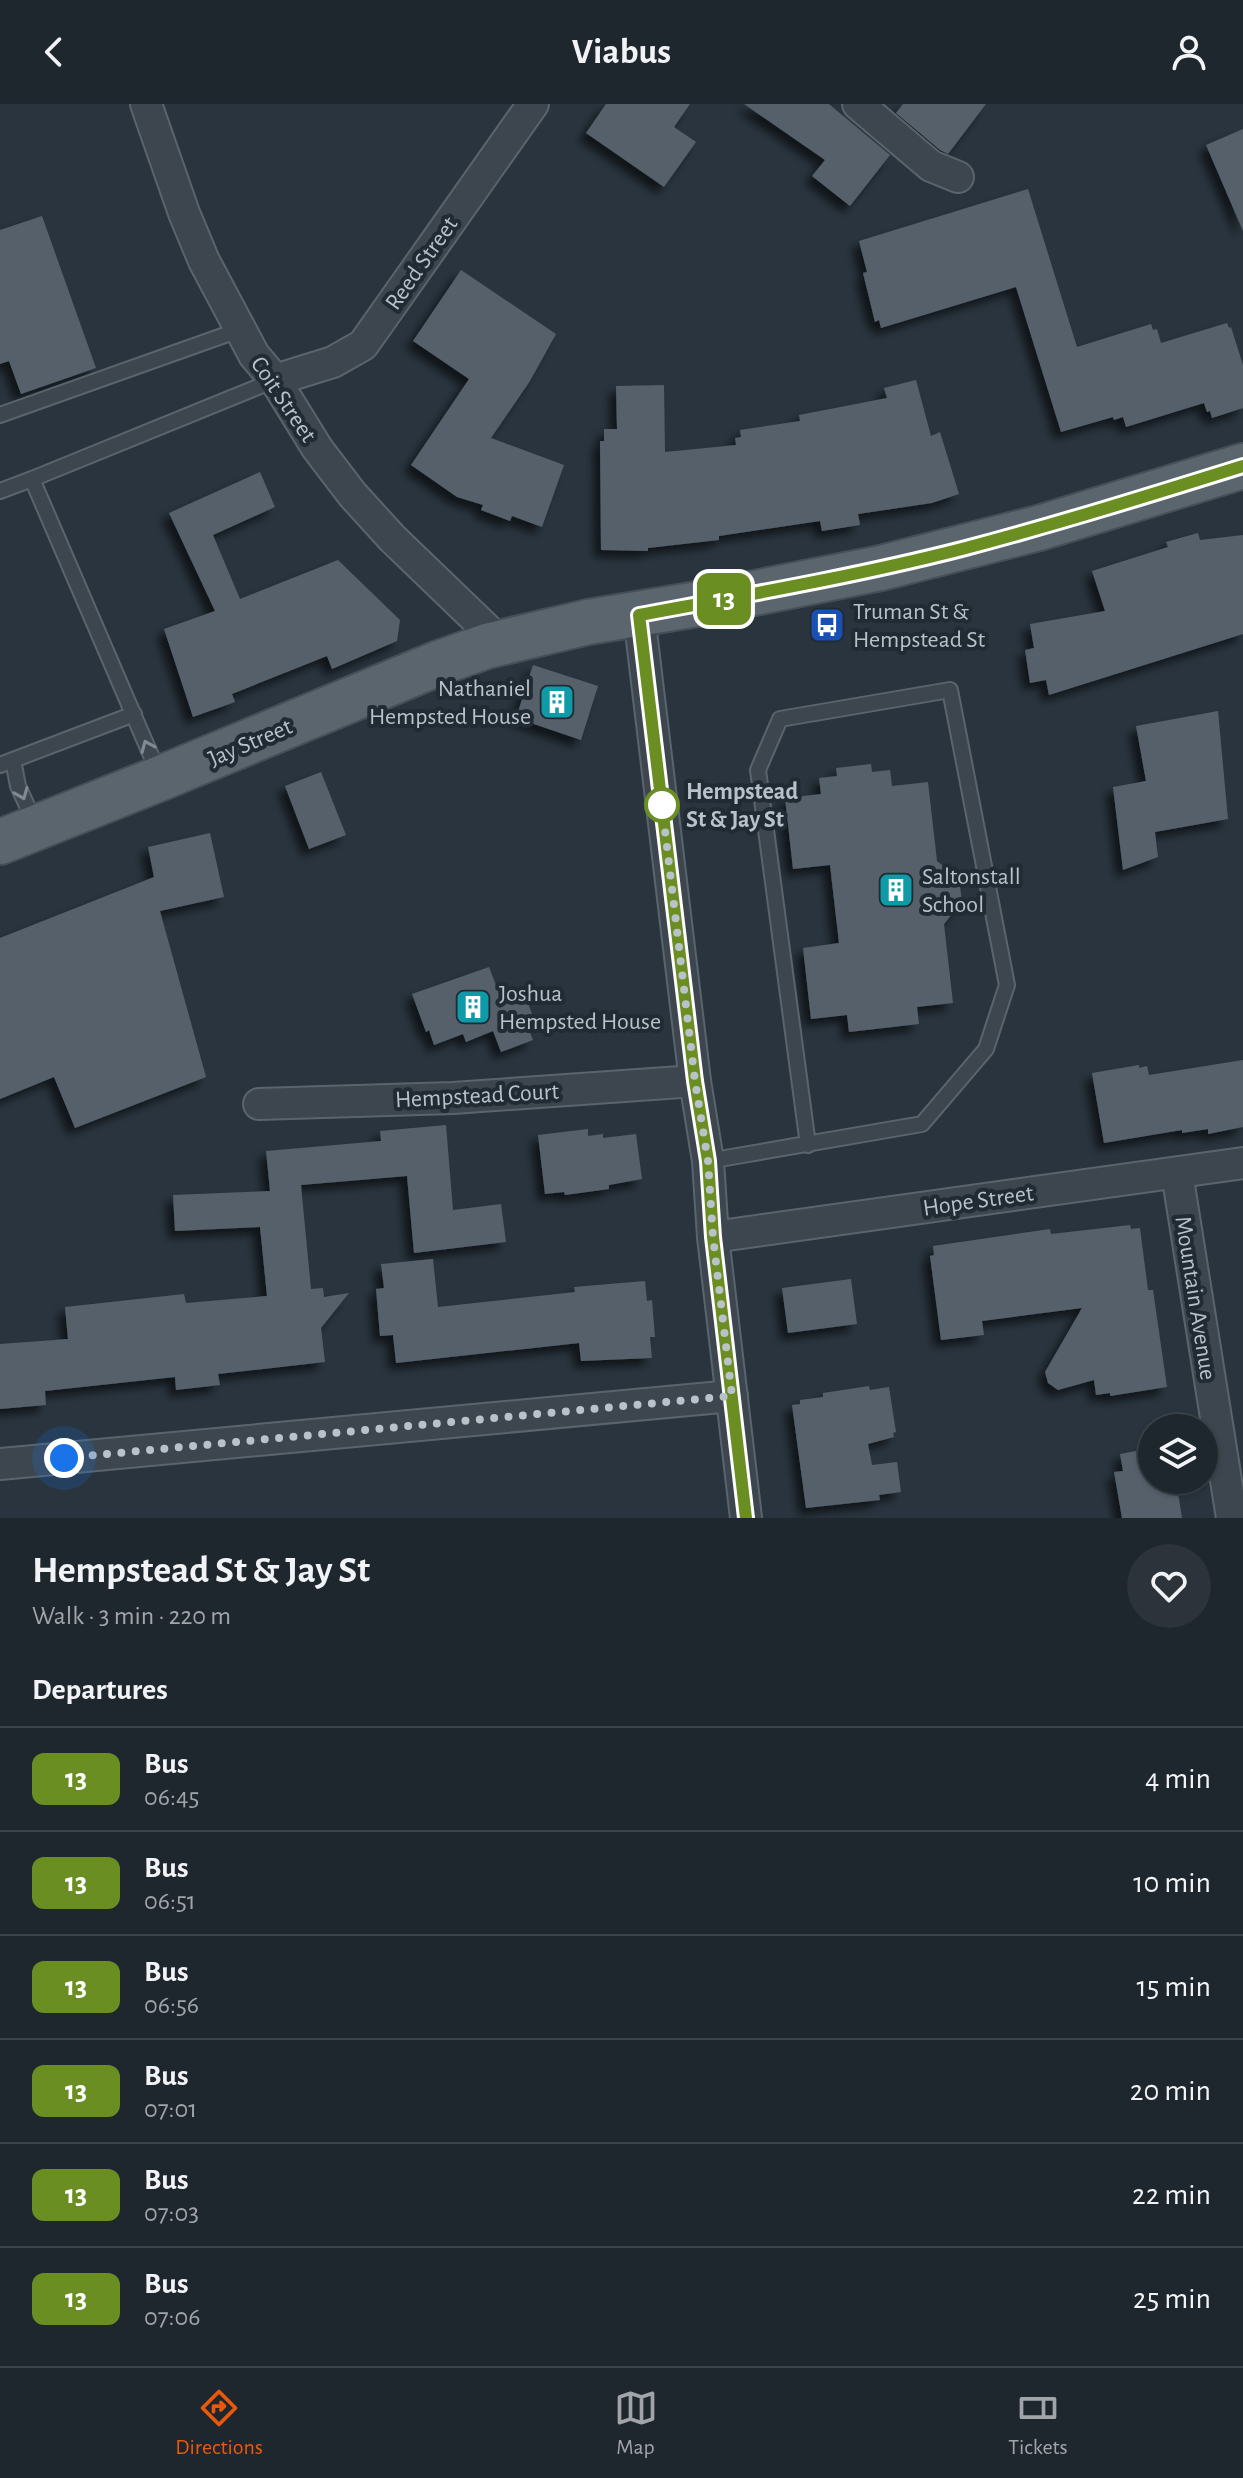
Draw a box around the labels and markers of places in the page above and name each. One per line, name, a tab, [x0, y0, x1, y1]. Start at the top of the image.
place label: Truman St & Hempstead St	[853, 600, 985, 652]
bus stop icon: Truman St & Hempstead St	[808, 606, 846, 644]
place label: Nathaniel Hempsted House	[369, 677, 531, 729]
building icon: Nathaniel Hempsted House	[538, 683, 576, 721]
place label: Hempstead St & Jay St	[686, 780, 798, 832]
marker: Hempstead St & Jay St	[645, 788, 679, 822]
place label: Saltonstall School	[922, 865, 1021, 917]
building icon: Saltonstall School	[877, 871, 915, 909]
place label: Joshua Hempsted House	[499, 982, 661, 1034]
building icon: Joshua Hempsted House	[454, 988, 492, 1026]

